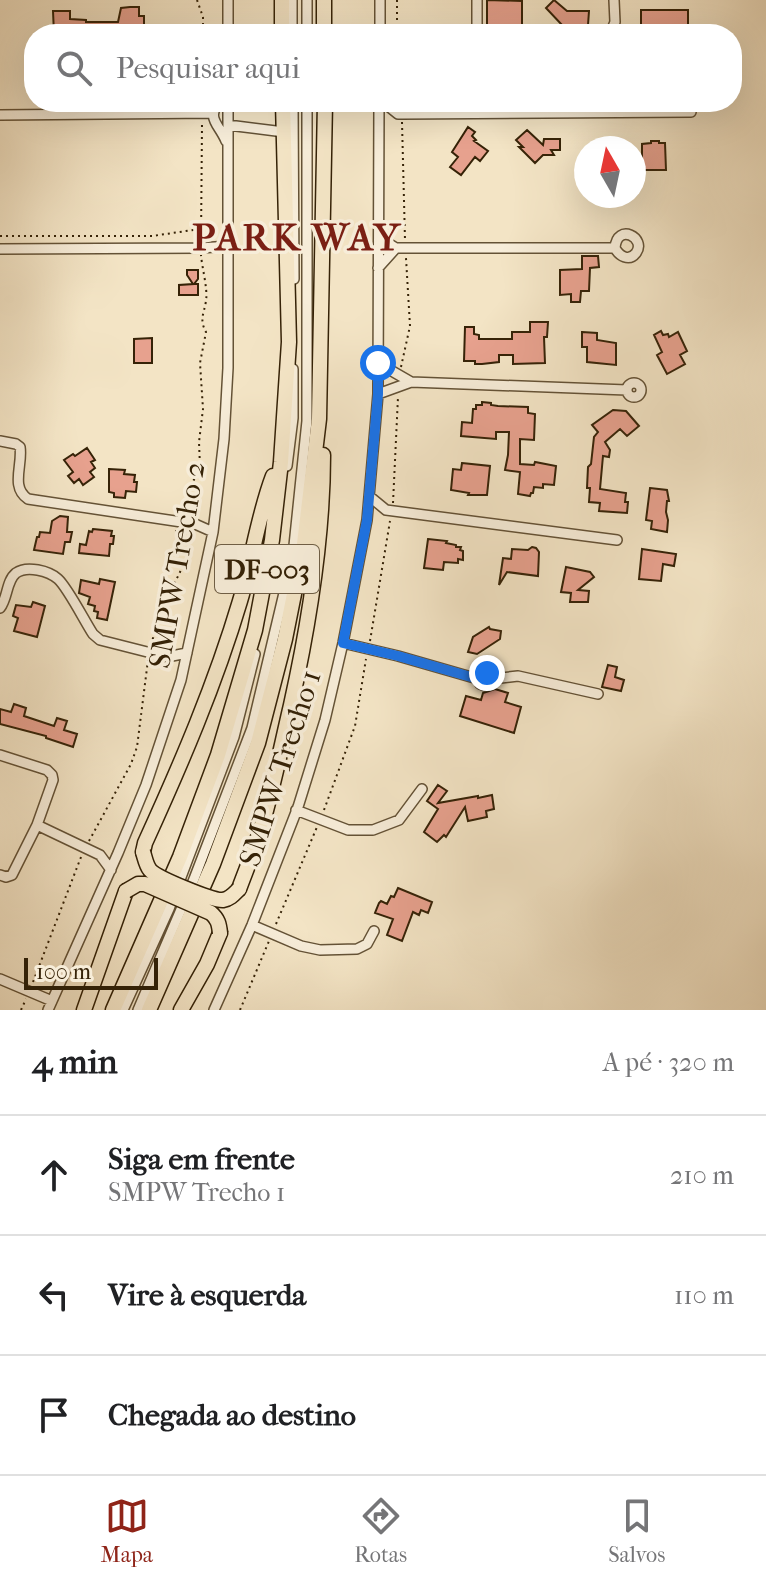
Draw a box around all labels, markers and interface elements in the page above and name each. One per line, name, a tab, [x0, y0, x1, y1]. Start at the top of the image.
search box	[24, 24, 742, 112]
icon: search	[52, 46, 96, 90]
text: Pesquisar aqui	[116, 51, 300, 86]
north arrow	[574, 136, 646, 208]
district label: PARK WAY	[192, 215, 402, 260]
route start	[360, 345, 396, 381]
street label: SMPW Trecho 2	[142, 459, 213, 671]
road number: DF-003	[215, 545, 319, 593]
route end	[469, 655, 505, 691]
street label: SMPW Trecho 1	[232, 665, 329, 871]
scale bar	[24, 954, 158, 990]
text: 100 m	[36, 959, 91, 985]
text: 4 min	[32, 1042, 117, 1082]
text: A pé · 320 m	[603, 1047, 734, 1078]
text: Siga em frente	[108, 1142, 295, 1177]
icon: ahead	[32, 1153, 76, 1197]
text: 210 m	[670, 1160, 734, 1191]
text: SMPW Trecho 1	[108, 1177, 285, 1208]
icon: left	[32, 1273, 76, 1317]
text: Vire à esquerda	[108, 1278, 306, 1313]
text: 110 m	[674, 1280, 734, 1311]
icon: arrive	[32, 1393, 76, 1437]
text: Chegada ao destino	[108, 1398, 356, 1433]
tab: Mapa	[101, 1494, 153, 1568]
tab: Rotas	[354, 1494, 407, 1568]
tab: Salvos	[608, 1494, 665, 1568]

